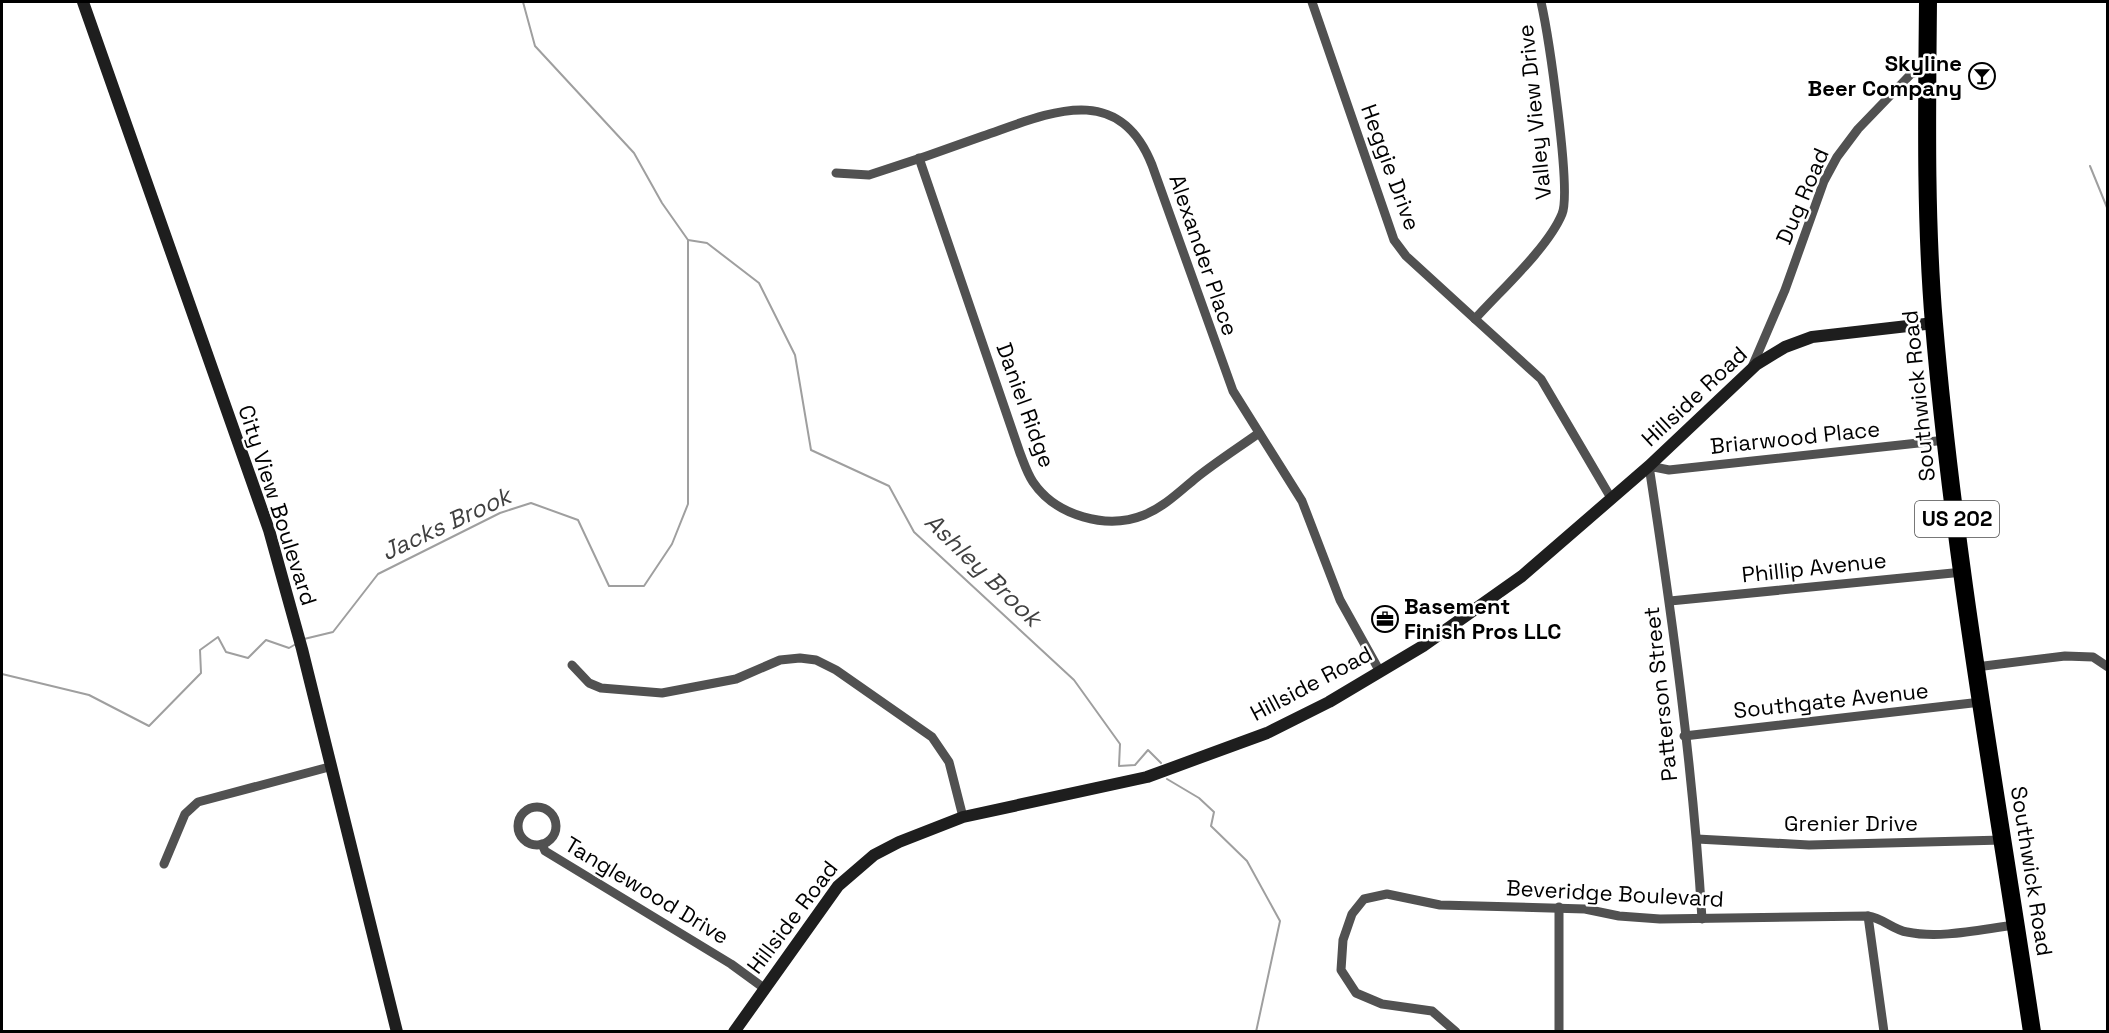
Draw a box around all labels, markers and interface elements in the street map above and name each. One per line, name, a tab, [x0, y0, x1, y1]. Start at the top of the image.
street label: Valley View Drive	[1511, 23, 1557, 201]
place label: Skyline Beer Company	[1808, 49, 1962, 102]
bar icon: Skyline Beer Company	[1967, 61, 1997, 91]
street label: Heggie Drive	[1355, 100, 1427, 234]
street label: Dug Road	[1769, 144, 1835, 248]
street label: Alexander Place	[1163, 171, 1245, 339]
street label: Southwick Road	[1895, 309, 1941, 483]
street label: Daniel Ridge	[990, 339, 1062, 471]
street label: Hillside Road	[1635, 340, 1753, 452]
street label: City View Boulevard	[232, 401, 324, 609]
street label: Briarwood Place	[1709, 414, 1881, 460]
water label: Jacks Brook	[376, 479, 519, 567]
road number: US 202	[1915, 501, 1999, 537]
water label: Ashley Brook	[918, 506, 1050, 635]
street label: Phillip Avenue	[1740, 545, 1888, 589]
place label: Basement Finish Pros LLC	[1404, 592, 1561, 645]
office icon: Basement Finish Pros LLC	[1370, 604, 1400, 634]
street label: Patterson Street	[1637, 605, 1683, 783]
street label: Hillside Road	[1245, 639, 1377, 727]
street label: Southgate Avenue	[1732, 676, 1930, 724]
street label: Southwick Road	[2005, 784, 2059, 958]
street label: Grenier Drive	[1784, 809, 1918, 837]
street label: Tanglewood Drive	[560, 830, 734, 950]
street label: Hillside Road	[740, 855, 844, 979]
street label: Beveridge Boulevard	[1505, 873, 1725, 913]

